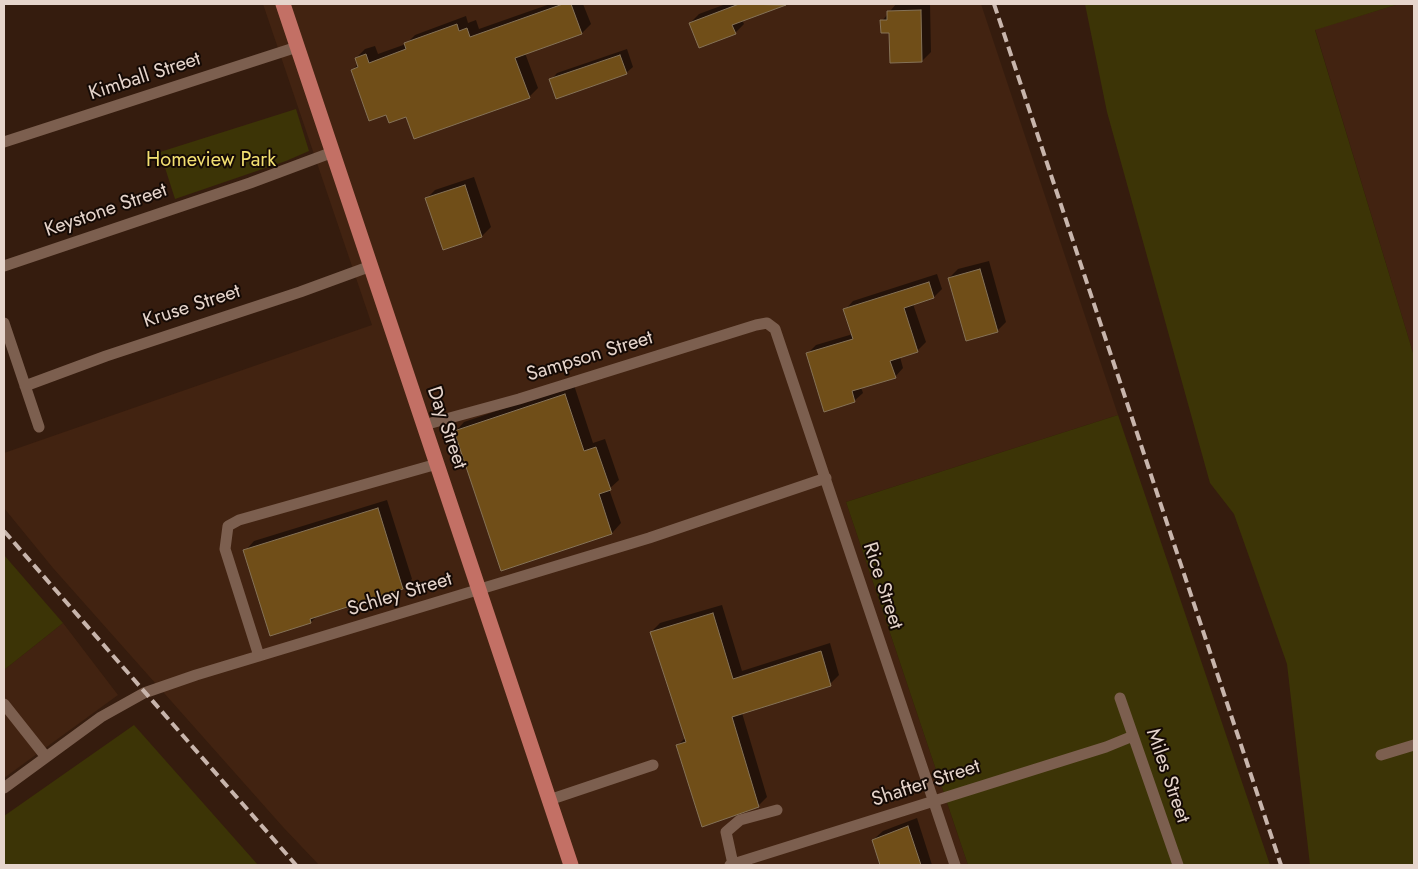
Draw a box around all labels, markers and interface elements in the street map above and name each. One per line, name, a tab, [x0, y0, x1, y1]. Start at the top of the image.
street label: Kimball Street	[86, 48, 204, 106]
park label: Homeview Park	[146, 149, 276, 173]
street label: Keystone Street	[42, 179, 170, 243]
street label: Kruse Street	[140, 280, 244, 334]
street label: Sampson Street	[524, 326, 656, 388]
street label: Day Street	[421, 384, 471, 472]
street label: Rice Street	[857, 540, 907, 632]
street label: Schley Street	[345, 568, 455, 622]
street label: Miles Street	[1140, 726, 1194, 826]
street label: Shafter Street	[869, 755, 983, 813]

